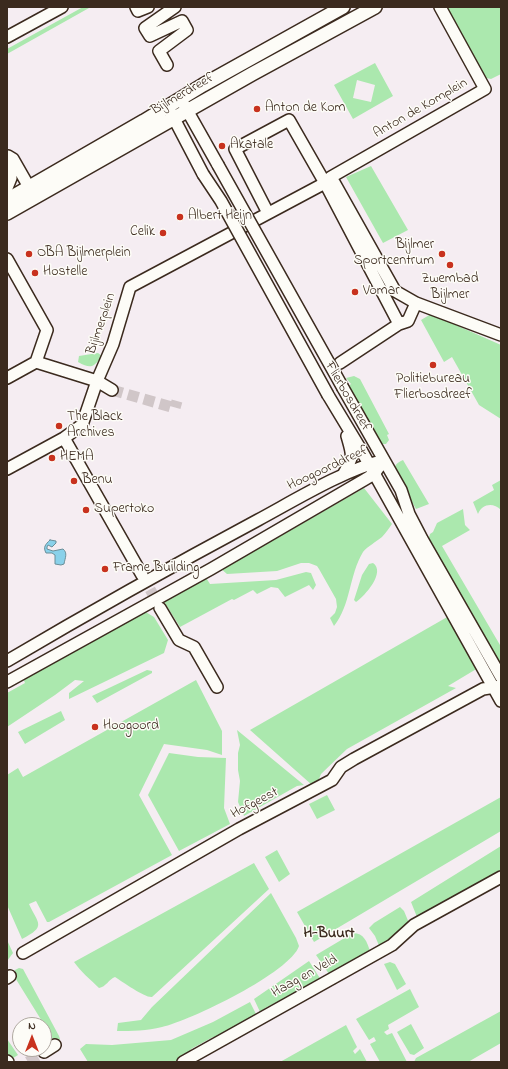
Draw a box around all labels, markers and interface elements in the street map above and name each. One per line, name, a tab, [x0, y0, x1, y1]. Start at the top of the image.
street label: Bijlmerdreef	[149, 70, 217, 120]
street label: Anton de Komplein	[371, 75, 471, 143]
place label: Anton de Kom	[265, 101, 345, 117]
marker: Anton de Kom	[252, 104, 262, 114]
place label: Akatale	[230, 138, 273, 154]
marker: Akatale	[217, 141, 227, 151]
place label: Albert Heijn	[188, 209, 252, 225]
marker: Albert Heijn	[175, 212, 185, 222]
place label: Celik	[130, 225, 155, 241]
marker: Celik	[158, 228, 168, 238]
place label: Bijlmer Sportcentrum	[354, 238, 434, 270]
place label: OBA Bijlmerplein	[37, 246, 131, 262]
marker: OBA Bijlmerplein	[24, 249, 34, 259]
marker: Bijlmer Sportcentrum	[437, 249, 447, 259]
marker: Zwembad Bijlmer	[445, 260, 455, 270]
place label: Hostelle	[43, 265, 87, 281]
marker: Hostelle	[30, 268, 40, 278]
place label: Zwembad Bijlmer	[421, 272, 479, 304]
place label: Vomar	[363, 284, 400, 300]
marker: Vomar	[350, 287, 360, 297]
street label: Bijlmerplein	[84, 291, 120, 357]
street label: Flierbosdreef	[320, 359, 374, 435]
marker: Politiebureau Flierbosdreef	[428, 360, 438, 370]
place label: Politiebureau Flierbosdreef	[394, 372, 472, 404]
place label: The Black Archives	[67, 410, 122, 442]
marker: The Black Archives	[54, 421, 64, 431]
street label: Hoogoorddreef	[285, 443, 371, 495]
place label: HEMA	[60, 450, 94, 466]
marker: HEMA	[47, 453, 57, 463]
place label: Benu	[82, 473, 113, 489]
marker: Benu	[69, 476, 79, 486]
place label: Supertoko	[94, 502, 154, 518]
marker: Supertoko	[81, 505, 91, 515]
place label: Frame Building	[113, 561, 199, 577]
marker: Frame Building	[100, 564, 110, 574]
place label: Hoogoord	[103, 719, 159, 735]
marker: Hoogoord	[90, 722, 100, 732]
street label: Hofgeest	[228, 785, 282, 823]
district label: H-Buurt	[303, 926, 355, 944]
street label: Haag en Veld	[269, 952, 341, 1002]
north arrow	[12, 1017, 52, 1057]
text: N	[28, 1018, 36, 1034]

